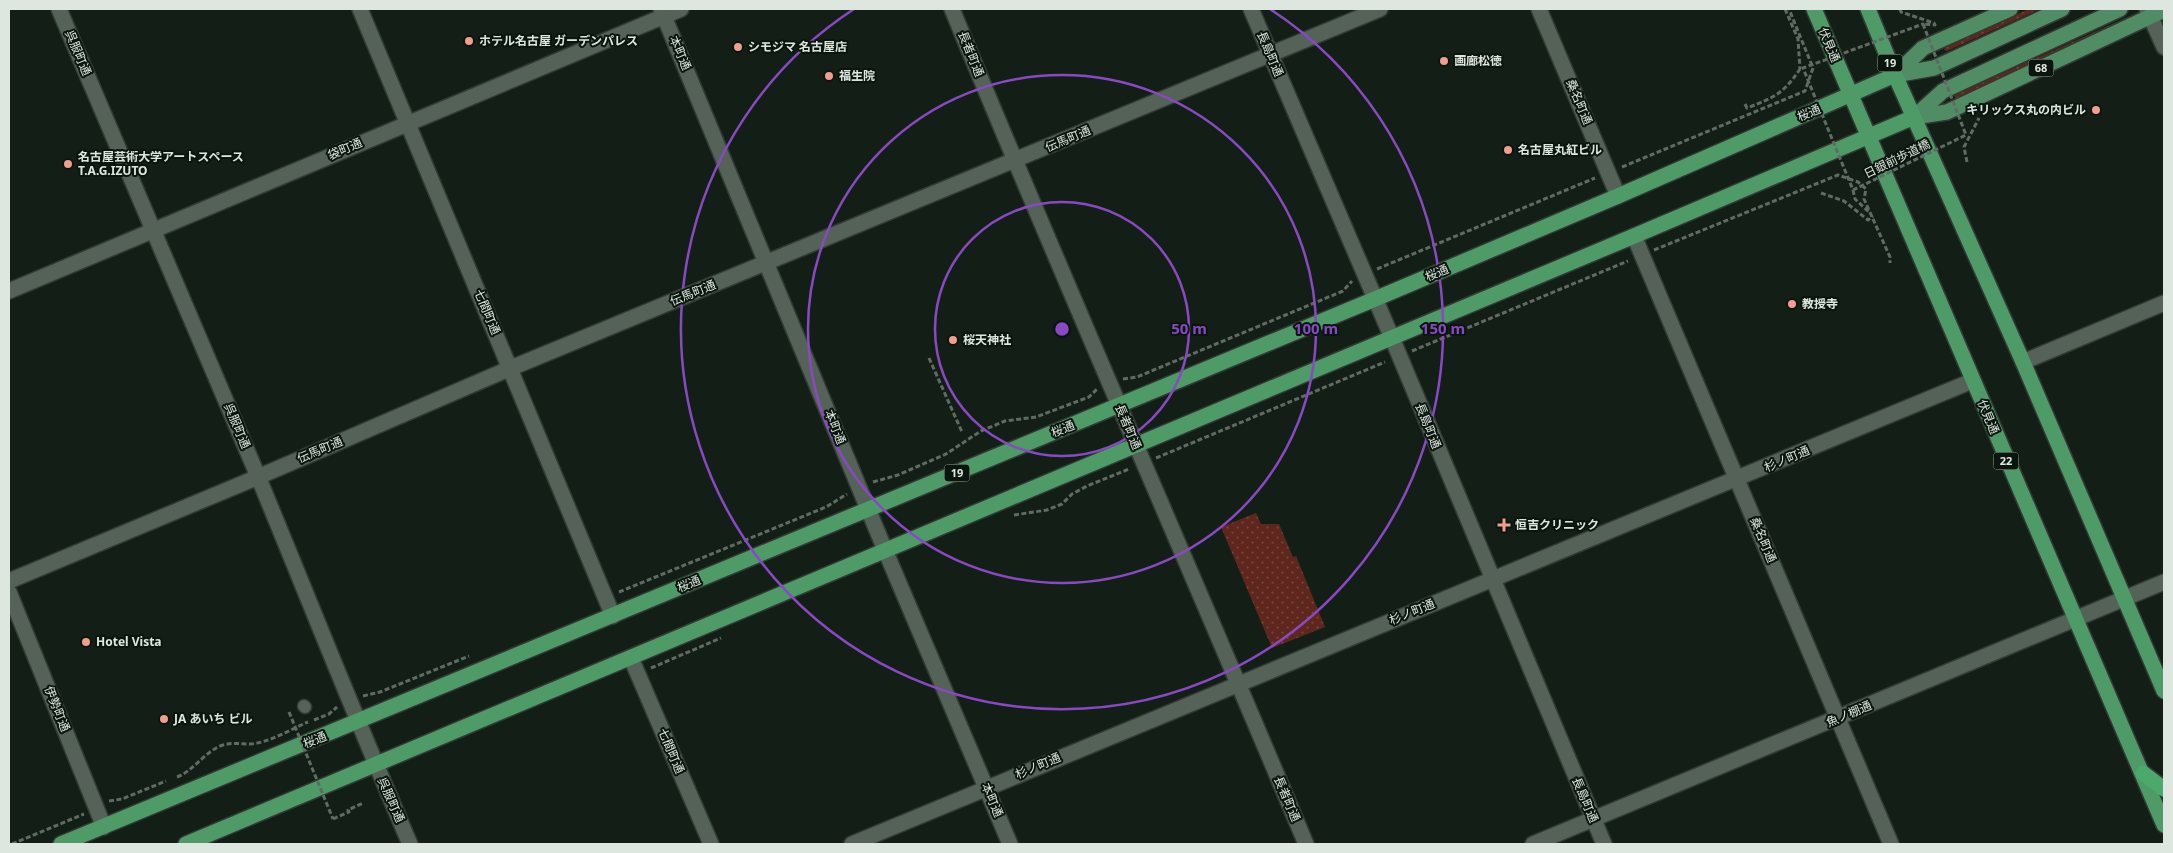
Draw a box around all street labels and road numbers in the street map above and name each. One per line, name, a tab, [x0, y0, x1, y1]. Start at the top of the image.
street label: 伏見通	[1815, 25, 1844, 65]
street label: 呉服町通	[61, 27, 96, 78]
street label: 長者町通	[955, 28, 988, 79]
street label: 長島町通	[1253, 28, 1288, 79]
street label: 本町通	[666, 33, 695, 73]
road number: 19	[1878, 54, 1902, 72]
road number: 68	[2028, 59, 2054, 76]
street label: 桑名町通	[1562, 76, 1597, 127]
street label: 桜通	[1794, 100, 1823, 125]
street label: 伝馬町通	[1042, 121, 1093, 156]
street label: 袋町通	[324, 134, 365, 164]
street label: 日銀前歩道橋	[1861, 135, 1933, 182]
street label: 桜通	[1422, 260, 1451, 285]
street label: 伝馬町通	[667, 276, 718, 309]
street label: 七間町通	[470, 286, 505, 337]
street label: 伏見通	[1974, 397, 2003, 437]
street label: 呉服町通	[220, 400, 255, 451]
street label: 長島町通	[1412, 400, 1445, 451]
street label: 長者町通	[1111, 401, 1146, 452]
street label: 本町通	[821, 407, 850, 447]
street label: 桜通	[1048, 416, 1077, 441]
street label: 伝馬町通	[294, 432, 345, 467]
street label: 杉ノ町通	[1761, 441, 1812, 476]
road number: 22	[1994, 452, 2018, 470]
road number: 19	[944, 464, 970, 482]
street label: 桑名町通	[1746, 514, 1781, 565]
street label: 桜通	[674, 571, 703, 596]
street label: 杉ノ町通	[1386, 595, 1437, 628]
street label: 伊勢町通	[41, 683, 74, 734]
street label: 魚ノ棚通	[1823, 696, 1874, 731]
street label: 七間町通	[654, 725, 689, 776]
street label: 桜通	[300, 727, 329, 752]
street label: 杉ノ町通	[1012, 748, 1063, 783]
street label: 長者町通	[1270, 773, 1305, 824]
street label: 呉服町通	[374, 774, 409, 825]
street label: 長島町通	[1568, 774, 1603, 825]
street label: 本町通	[978, 780, 1007, 820]

